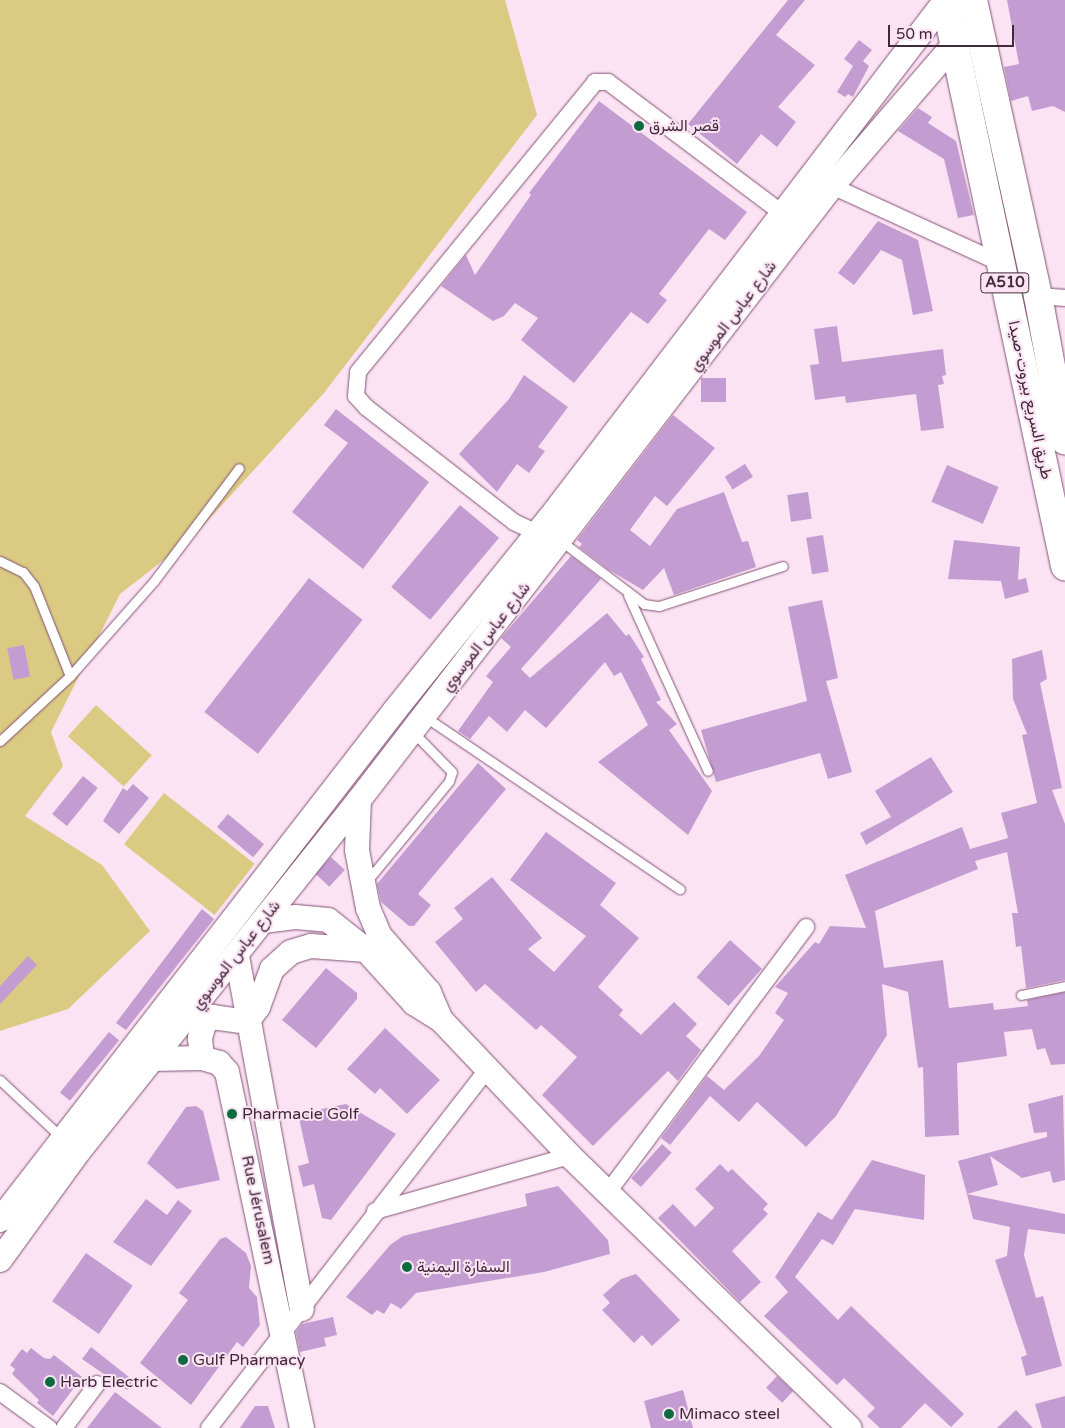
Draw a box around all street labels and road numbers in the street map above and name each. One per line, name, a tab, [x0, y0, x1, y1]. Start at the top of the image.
street label: شارع عباس الموسوي	[685, 257, 781, 375]
road number: A510	[980, 270, 1030, 296]
street label: طريق السريع بيروت-صيدا	[1004, 319, 1056, 481]
street label: شارع عباس الموسوي	[437, 579, 535, 695]
street label: شارع عباس الموسوي	[187, 897, 285, 1013]
street label: Rue Jérusalem	[237, 1154, 279, 1266]

